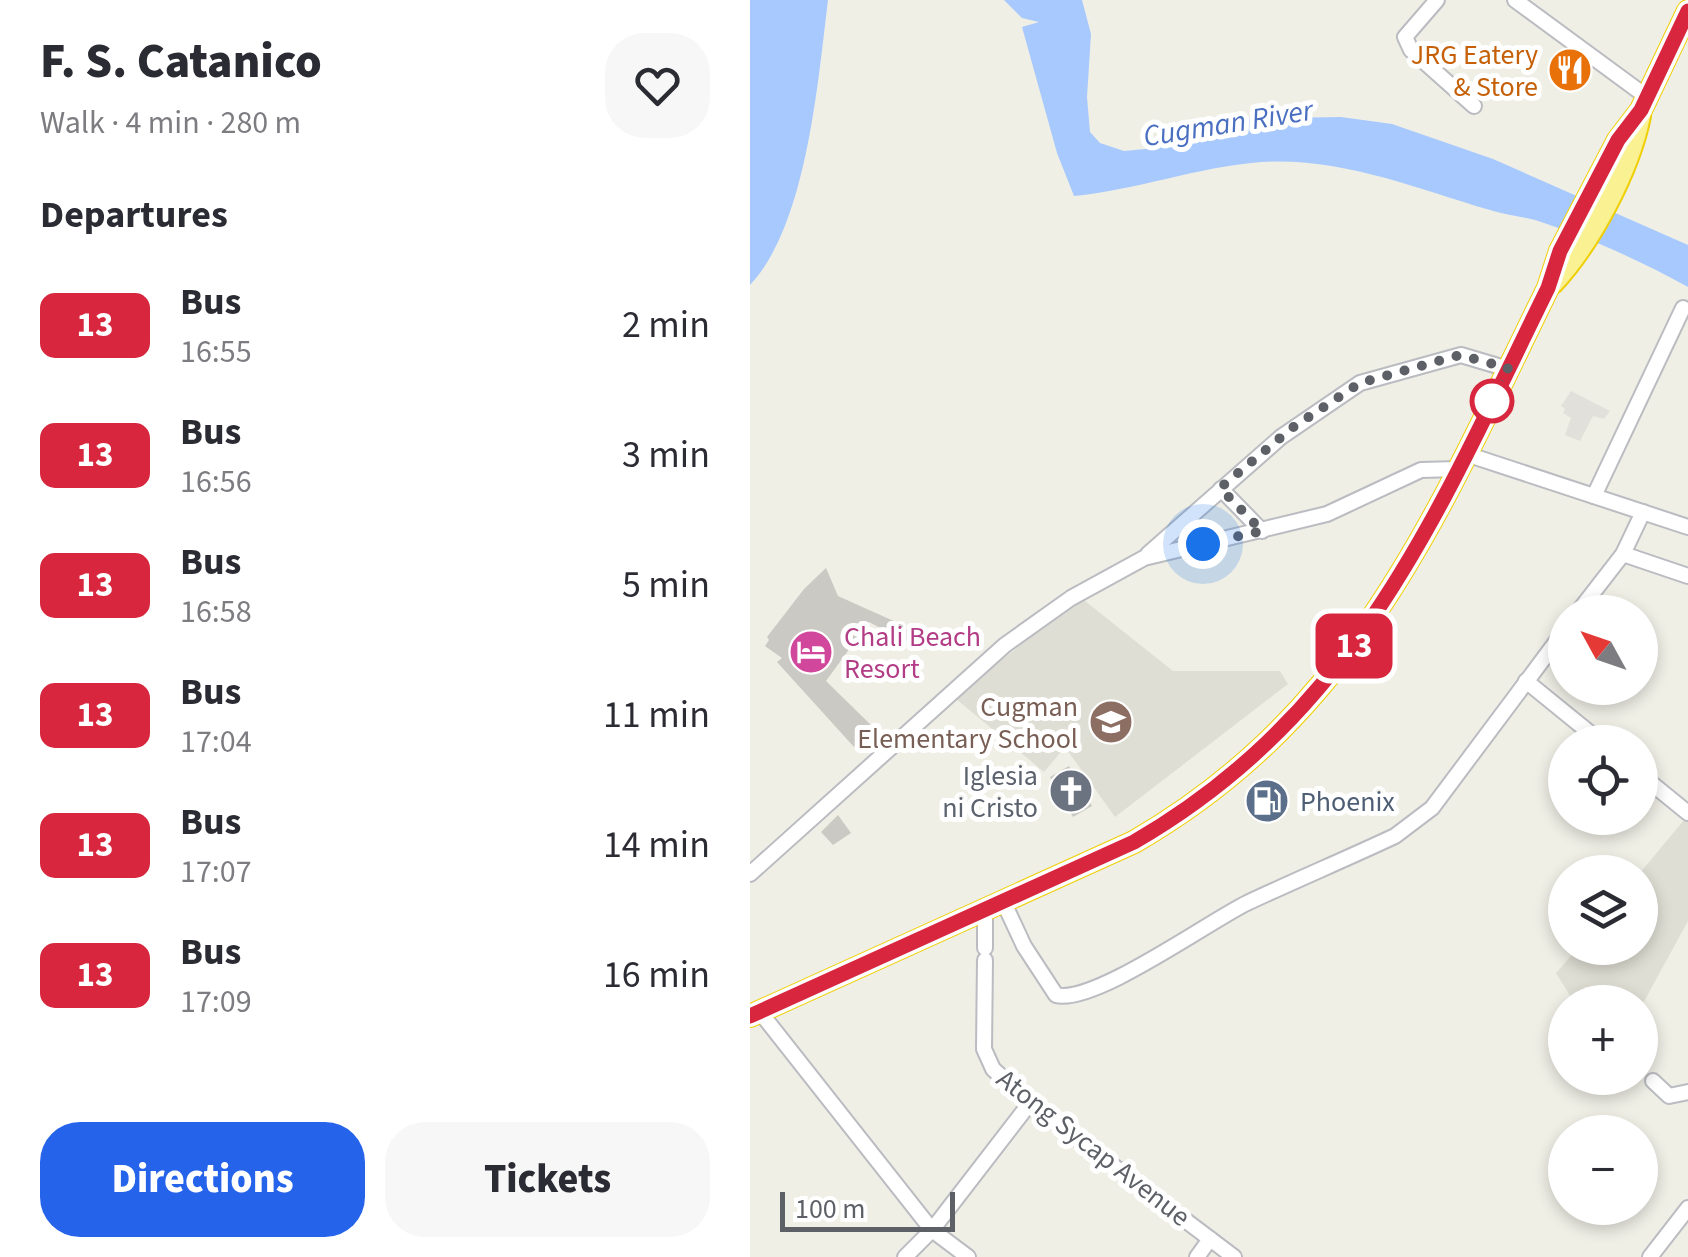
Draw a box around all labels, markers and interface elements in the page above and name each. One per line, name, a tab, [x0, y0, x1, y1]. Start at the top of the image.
text: F. S. Catanico	[40, 28, 322, 96]
button: heart	[605, 33, 710, 138]
place label: JRG Eatery & Store	[1411, 35, 1538, 107]
restaurant icon: JRG Eatery & Store	[1547, 47, 1593, 93]
water label: Cugman River	[1140, 89, 1318, 158]
text: Walk · 4 min · 280 m	[40, 100, 301, 146]
text: Departures	[40, 188, 228, 242]
text: Bus	[180, 275, 241, 329]
text: 2 min	[622, 298, 710, 352]
text: 13	[77, 300, 113, 350]
text: 16:55	[180, 329, 252, 375]
unlabelled marker	[1471, 380, 1513, 422]
text: Bus	[180, 405, 241, 459]
text: 3 min	[622, 428, 710, 482]
text: 13	[77, 430, 113, 480]
text: 16:56	[180, 459, 252, 505]
your location	[1178, 519, 1228, 569]
text: Bus	[180, 535, 241, 589]
text: 5 min	[622, 558, 710, 612]
text: 13	[77, 560, 113, 610]
text: 16:58	[180, 589, 252, 635]
north arrow	[1548, 595, 1658, 705]
map controls	[1548, 595, 1658, 1225]
line badge: 13	[1309, 614, 1399, 678]
place label: Chali Beach Resort	[844, 617, 981, 689]
text: 13	[1336, 621, 1372, 671]
hotel icon: Chali Beach Resort	[788, 629, 834, 675]
text: Bus	[180, 665, 241, 719]
place label: Cugman Elementary School	[857, 687, 1078, 759]
text: 11 min	[603, 688, 710, 742]
text: 13	[77, 690, 113, 740]
school or university icon: Cugman Elementary School	[1088, 699, 1134, 745]
text: 17:04	[180, 719, 252, 765]
button: locate	[1548, 725, 1658, 835]
place label: Iglesia ni Cristo	[942, 756, 1038, 828]
church icon: Iglesia ni Cristo	[1048, 768, 1094, 814]
fuel station icon: Phoenix	[1244, 778, 1290, 824]
place label: Phoenix	[1300, 782, 1395, 822]
text: Bus	[180, 795, 241, 849]
text: 14 min	[603, 818, 710, 872]
text: 13	[77, 820, 113, 870]
text: 17:07	[180, 849, 252, 895]
button: layers	[1548, 855, 1658, 965]
text: Bus	[180, 925, 241, 979]
text: 16 min	[603, 948, 710, 1002]
text: 13	[77, 950, 113, 1000]
text: 17:09	[180, 979, 252, 1025]
button: +	[1548, 985, 1658, 1095]
street label: Atong Sycap Avenue	[988, 1059, 1199, 1236]
button: −	[1548, 1115, 1658, 1225]
button: Directions	[40, 1122, 365, 1237]
button: Tickets	[385, 1122, 710, 1237]
scale bar	[780, 1187, 955, 1232]
text: 100 m	[795, 1189, 866, 1229]

